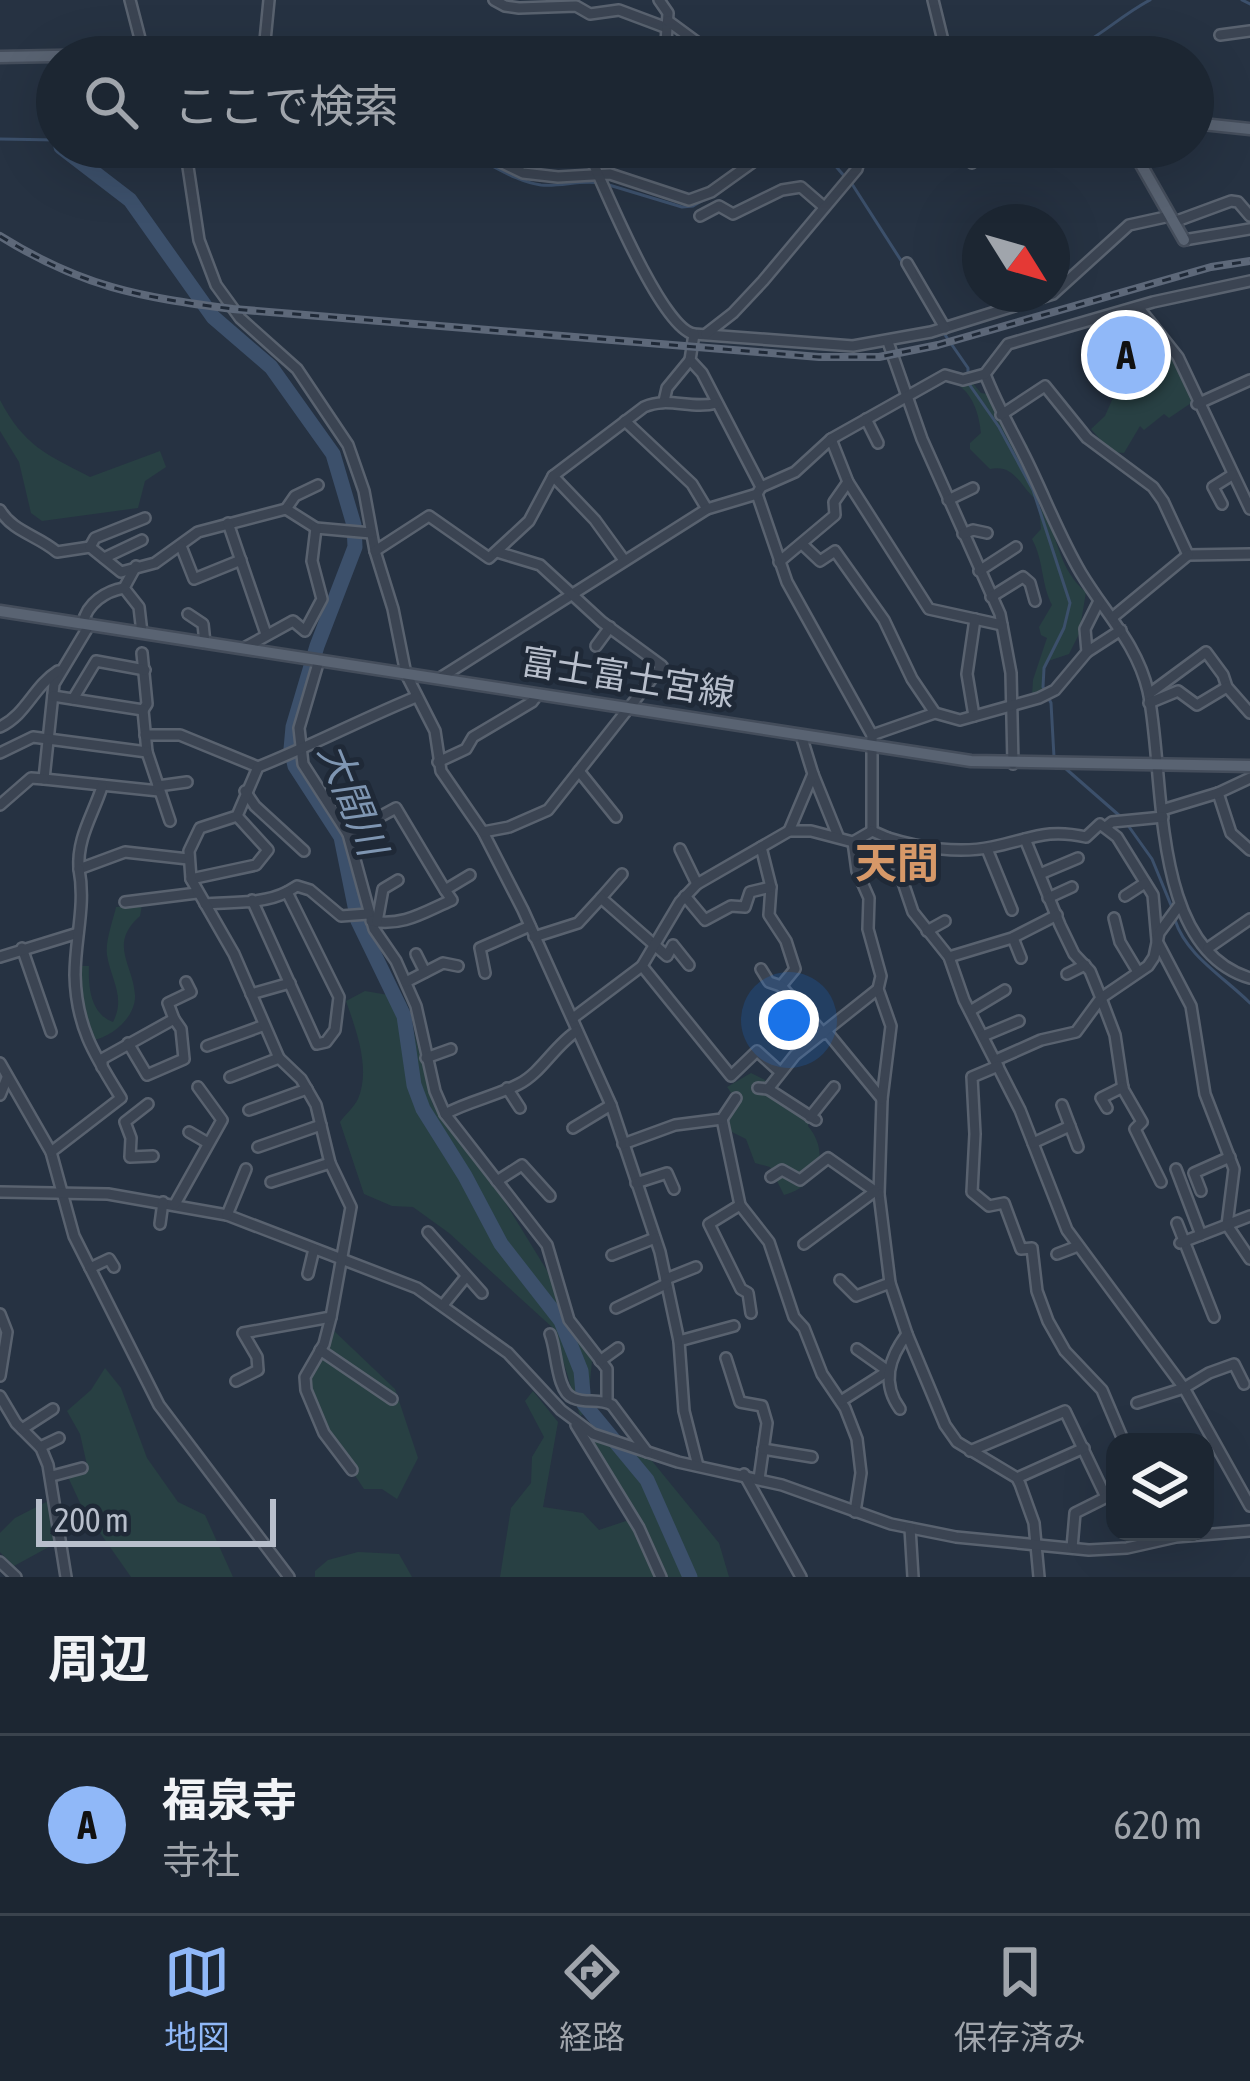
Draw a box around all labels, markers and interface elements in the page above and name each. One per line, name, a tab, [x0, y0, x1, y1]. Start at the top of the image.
search box	[36, 36, 1214, 168]
icon: search	[78, 69, 144, 135]
text: ここで検索	[174, 80, 399, 132]
north arrow	[962, 204, 1070, 312]
pin: A	[1087, 310, 1165, 400]
street label: 富士富士宮線	[518, 639, 738, 715]
water label: 大間川	[311, 737, 397, 865]
district label: 天間	[855, 839, 939, 887]
your location	[759, 990, 819, 1050]
map controls	[1106, 1433, 1214, 1541]
button: layers	[1106, 1433, 1214, 1541]
scale bar	[36, 1493, 276, 1546]
text: 200 m	[54, 1501, 129, 1539]
text: 周辺	[48, 1629, 150, 1688]
text: 福泉寺	[162, 1774, 297, 1826]
text: A	[77, 1803, 97, 1847]
text: 620 m	[1114, 1803, 1202, 1847]
text: 寺社	[162, 1838, 240, 1882]
tab: 地図	[164, 1939, 230, 2059]
tab: 経路	[559, 1939, 625, 2059]
tab: 保存済み	[954, 1939, 1086, 2059]

